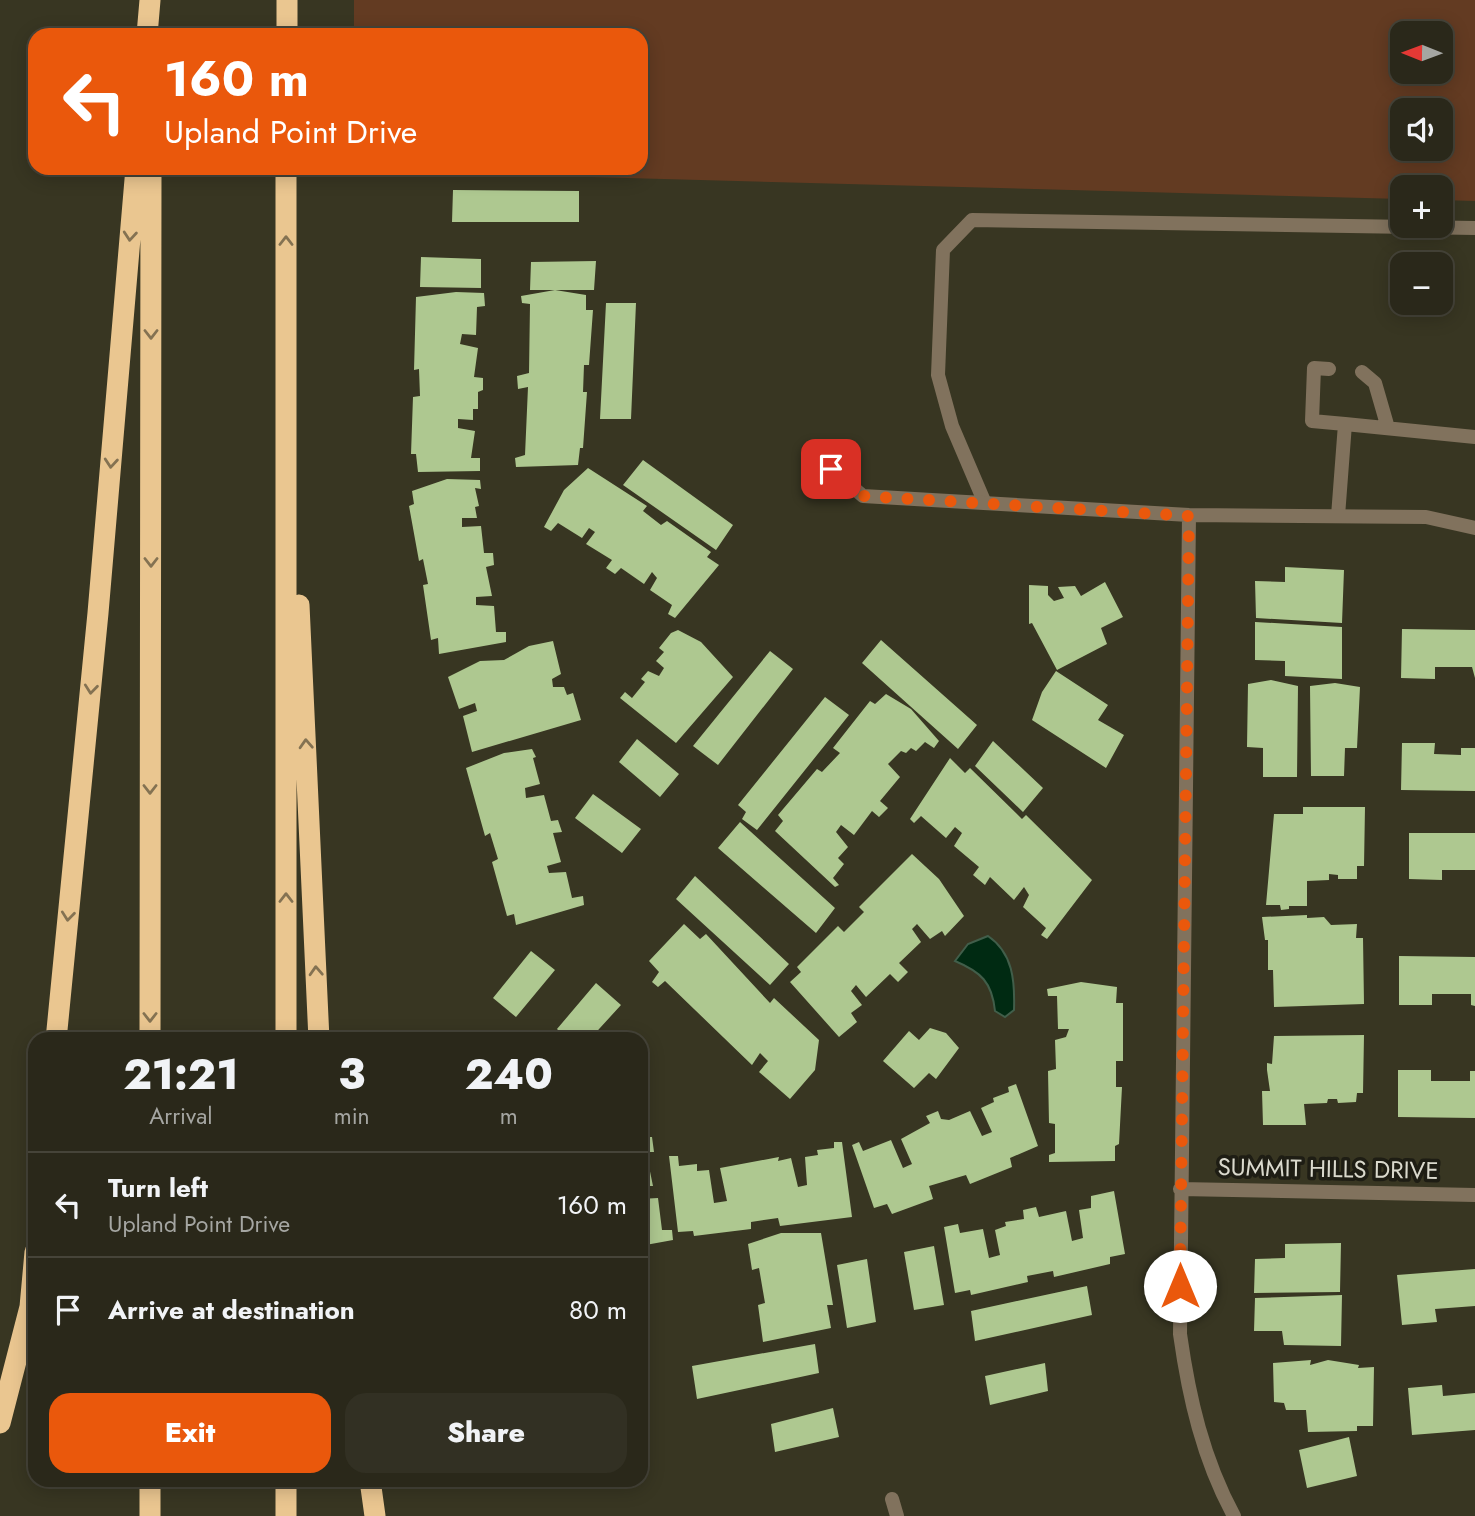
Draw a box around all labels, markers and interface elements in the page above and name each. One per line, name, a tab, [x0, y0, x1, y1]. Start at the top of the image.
north arrow	[1390, 21, 1452, 84]
map controls	[1390, 21, 1453, 315]
text: 160 m	[164, 44, 309, 114]
icon: left	[49, 56, 140, 147]
button: sound	[1390, 98, 1453, 161]
text: Upland Point Drive	[164, 109, 417, 155]
button: +	[1390, 175, 1453, 238]
one-way arrow	[123, 231, 138, 242]
one-way arrow	[278, 235, 294, 245]
button: −	[1390, 252, 1453, 315]
one-way arrow	[143, 329, 159, 340]
pin	[801, 439, 861, 499]
icon: arrive	[812, 450, 850, 488]
one-way arrow	[104, 457, 119, 468]
one-way arrow	[143, 556, 158, 567]
one-way arrow	[84, 684, 99, 695]
one-way arrow	[298, 738, 313, 749]
one-way arrow	[142, 784, 158, 795]
one-way arrow	[278, 892, 294, 903]
one-way arrow	[61, 910, 76, 921]
one-way arrow	[309, 966, 324, 977]
one-way arrow	[142, 1012, 158, 1022]
text: 21:21	[123, 1044, 239, 1105]
text: 3	[338, 1044, 365, 1105]
text: 240	[465, 1044, 553, 1105]
text: Arrival	[149, 1099, 213, 1133]
text: min	[334, 1099, 370, 1133]
text: m	[500, 1099, 518, 1133]
street label: SUMMIT HILLS DRIVE	[1217, 1149, 1439, 1188]
text: Turn left	[108, 1169, 208, 1207]
icon: left	[49, 1186, 87, 1224]
text: 160 m	[557, 1186, 627, 1224]
text: Upland Point Drive	[108, 1207, 290, 1241]
position arrow	[1143, 1249, 1217, 1323]
icon: arrive	[49, 1291, 87, 1329]
text: Arrive at destination	[108, 1291, 355, 1329]
text: 80 m	[569, 1291, 627, 1329]
button: Exit	[49, 1393, 331, 1473]
button: Share	[345, 1393, 627, 1473]

